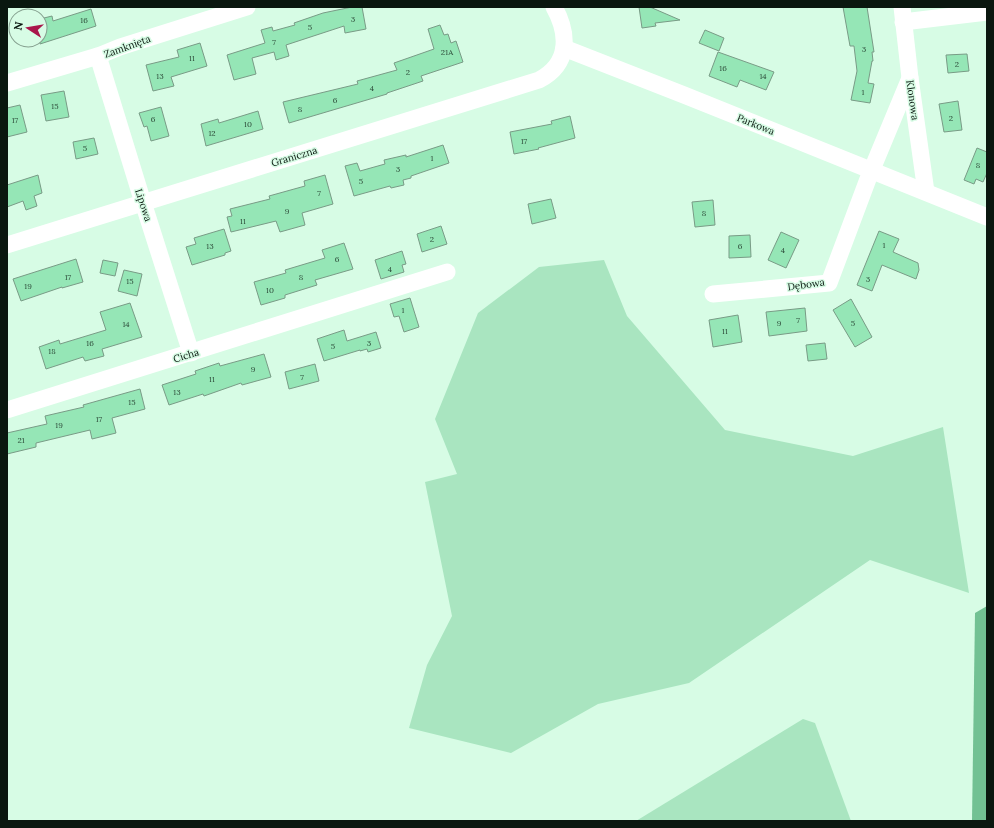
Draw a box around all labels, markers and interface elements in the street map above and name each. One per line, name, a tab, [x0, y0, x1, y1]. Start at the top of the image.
north arrow	[8, 8, 48, 48]
house number: 3	[351, 14, 356, 24]
house number: 16	[80, 15, 88, 25]
text: N	[10, 20, 26, 32]
house number: 5	[308, 22, 312, 32]
street label: Zamknięta	[102, 32, 152, 61]
house number: 7	[272, 37, 276, 47]
house number: 3	[862, 44, 867, 54]
house number: 21A	[441, 47, 454, 57]
house number: 11	[189, 53, 195, 63]
house number: 2	[955, 59, 959, 69]
house number: 16	[719, 63, 727, 73]
house number: 2	[406, 67, 410, 77]
house number: 13	[156, 71, 164, 81]
house number: 14	[759, 71, 767, 81]
street label: Klonowa	[903, 79, 922, 121]
house number: 4	[370, 83, 375, 93]
house number: 1	[862, 87, 865, 97]
house number: 6	[333, 95, 338, 105]
house number: 15	[51, 101, 59, 111]
house number: 8	[298, 104, 303, 114]
street label: Parkowa	[735, 111, 777, 138]
house number: 2	[949, 113, 953, 123]
house number: 6	[151, 114, 156, 124]
house number: 17	[12, 115, 19, 125]
house number: 10	[244, 119, 252, 129]
house number: 12	[208, 128, 216, 138]
house number: 17	[521, 136, 528, 146]
house number: 5	[83, 143, 87, 153]
street label: Graniczna	[270, 143, 319, 170]
house number: 1	[431, 153, 434, 163]
house number: 8	[976, 160, 981, 170]
house number: 3	[396, 164, 401, 174]
house number: 5	[359, 176, 363, 186]
street label: Lipowa	[132, 187, 155, 223]
house number: 7	[317, 188, 321, 198]
house number: 9	[285, 206, 290, 216]
house number: 8	[702, 208, 707, 218]
house number: 11	[240, 216, 246, 226]
house number: 2	[430, 234, 434, 244]
house number: 1	[883, 240, 886, 250]
house number: 13	[206, 241, 214, 251]
house number: 6	[738, 241, 743, 251]
house number: 4	[781, 245, 786, 255]
house number: 6	[335, 254, 340, 264]
house number: 4	[388, 264, 393, 274]
house number: 17	[65, 272, 72, 282]
house number: 8	[299, 272, 304, 282]
house number: 3	[866, 274, 871, 284]
street label: Dębowa	[787, 275, 826, 294]
house number: 15	[126, 276, 134, 286]
house number: 19	[24, 281, 32, 291]
house number: 10	[266, 285, 274, 295]
house number: 1	[402, 305, 405, 315]
house number: 7	[796, 315, 800, 325]
house number: 9	[777, 318, 782, 328]
house number: 5	[851, 318, 855, 328]
house number: 14	[122, 319, 130, 329]
house number: 11	[722, 326, 728, 336]
house number: 16	[86, 338, 94, 348]
house number: 3	[367, 338, 372, 348]
house number: 5	[331, 341, 335, 351]
street label: Cicha	[172, 345, 201, 366]
house number: 18	[48, 346, 56, 356]
house number: 9	[251, 364, 256, 374]
house number: 7	[300, 372, 304, 382]
house number: 11	[209, 374, 215, 384]
house number: 13	[173, 387, 181, 397]
house number: 15	[128, 397, 136, 407]
house number: 17	[96, 414, 103, 424]
house number: 19	[55, 420, 63, 430]
house number: 21	[17, 435, 25, 445]

